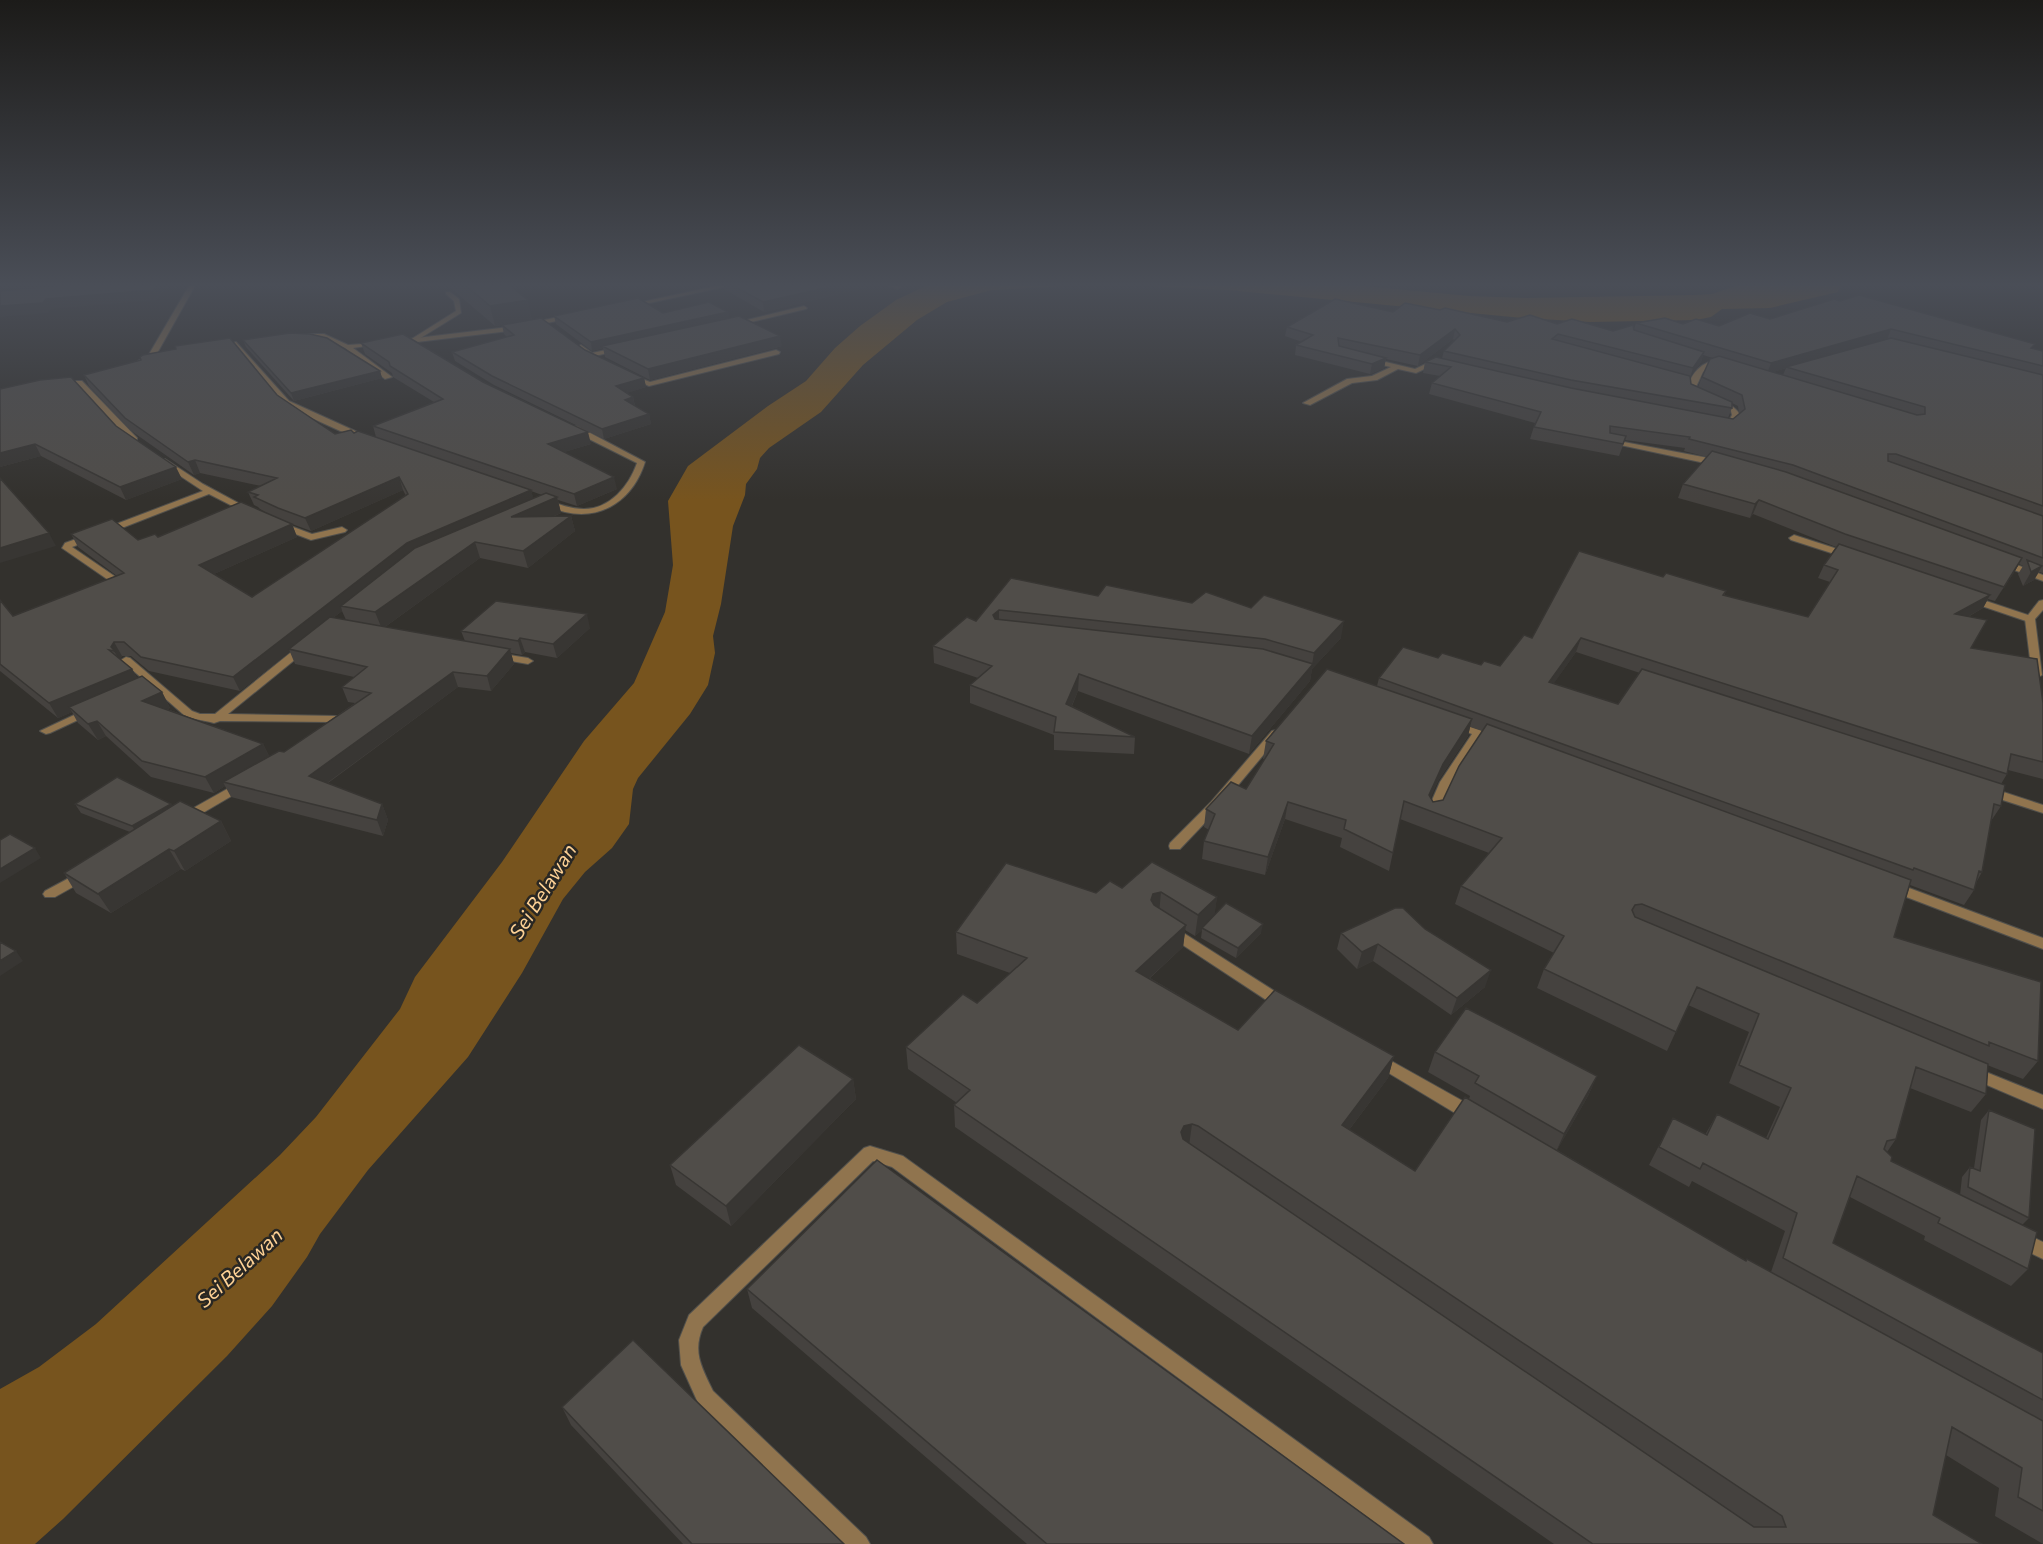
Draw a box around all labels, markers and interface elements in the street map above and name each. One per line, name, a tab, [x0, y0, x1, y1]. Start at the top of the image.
water label: Sei Belawan	[503, 839, 581, 943]
water label: Sei Belawan	[191, 1222, 287, 1312]

